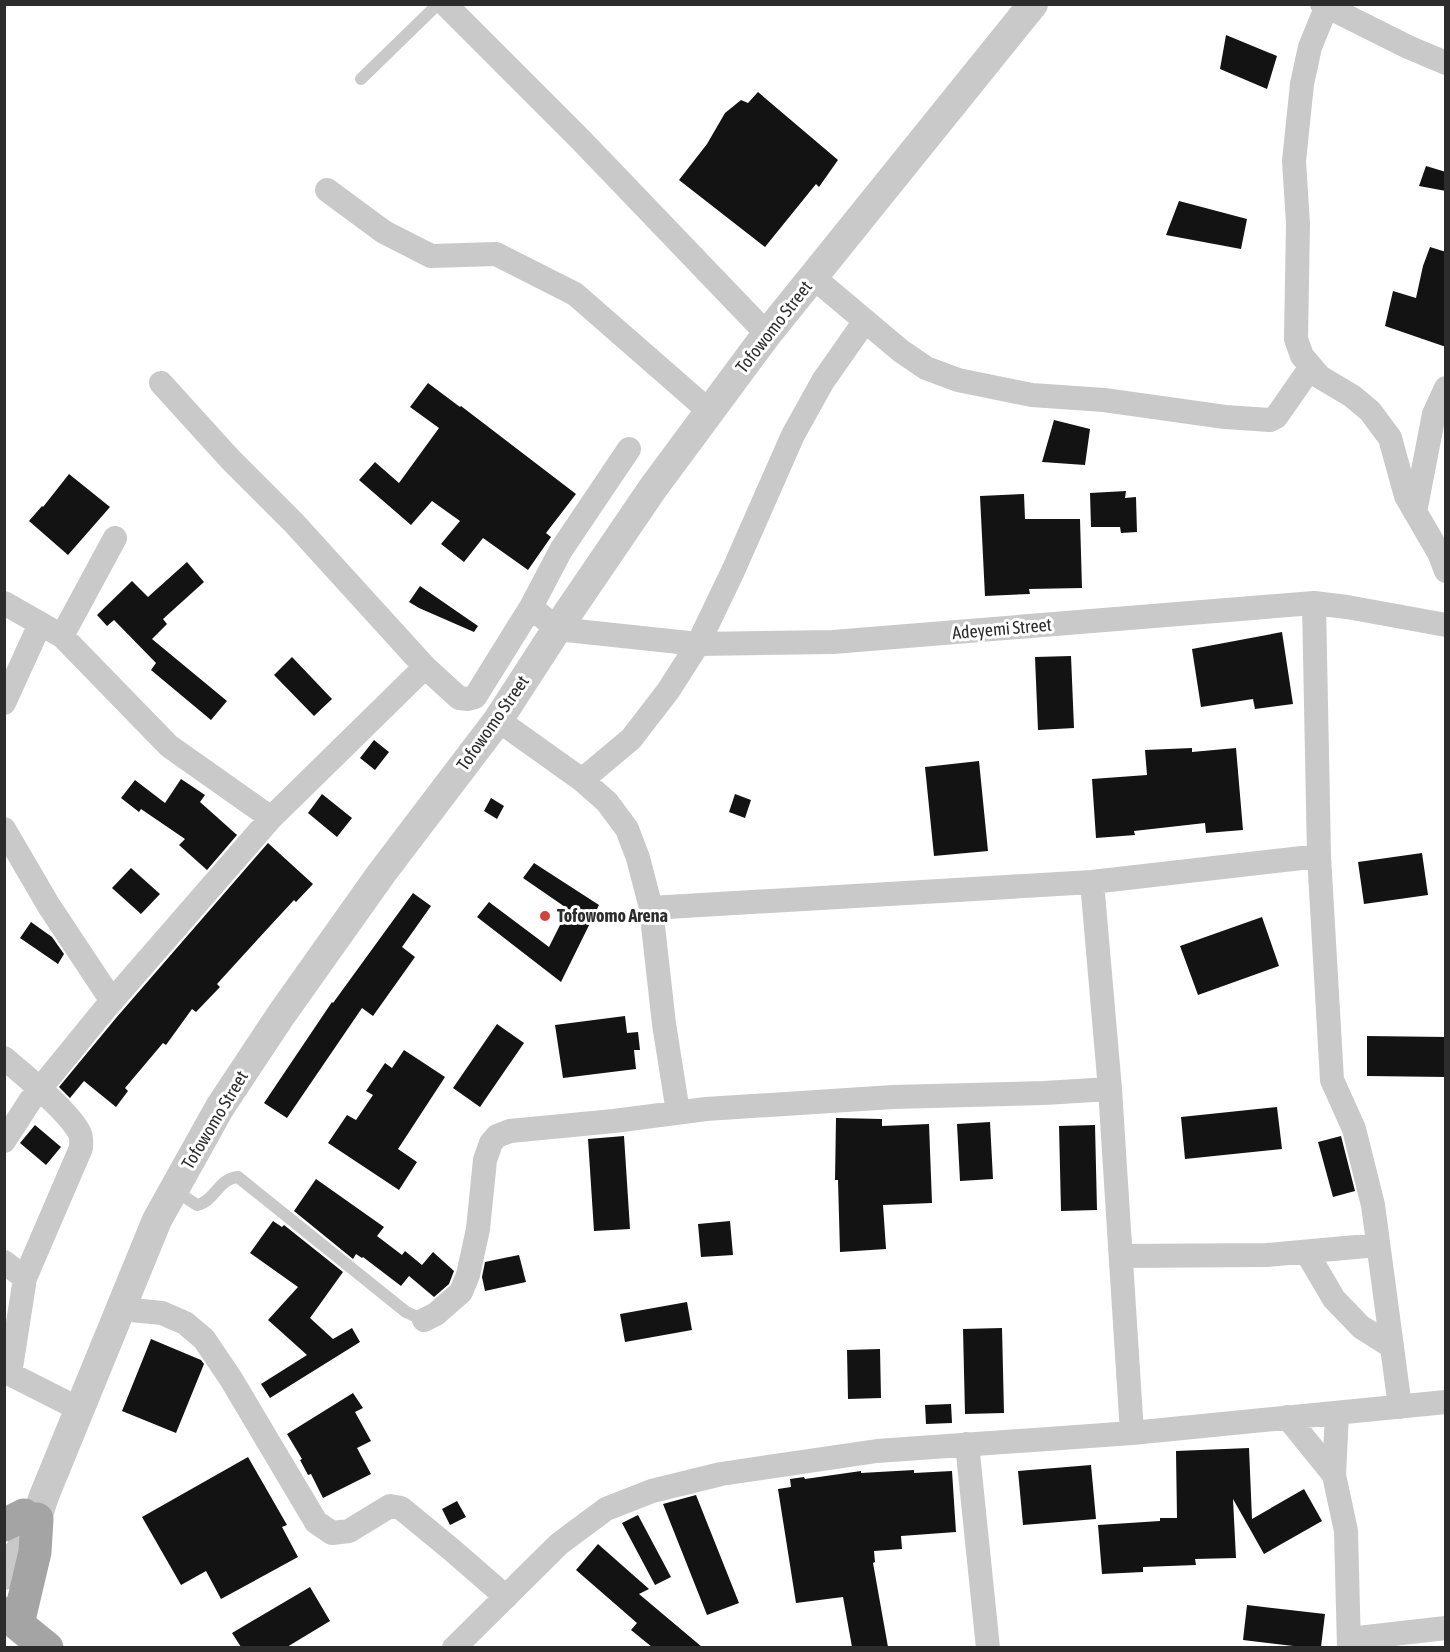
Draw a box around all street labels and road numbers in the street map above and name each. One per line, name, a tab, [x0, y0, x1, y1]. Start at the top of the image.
street label: Tofowomo Street	[731, 277, 816, 377]
street label: Adeyemi Street	[951, 614, 1053, 643]
street label: Tofowomo Street	[452, 671, 533, 774]
street label: Tofowomo Street	[177, 1067, 252, 1173]

